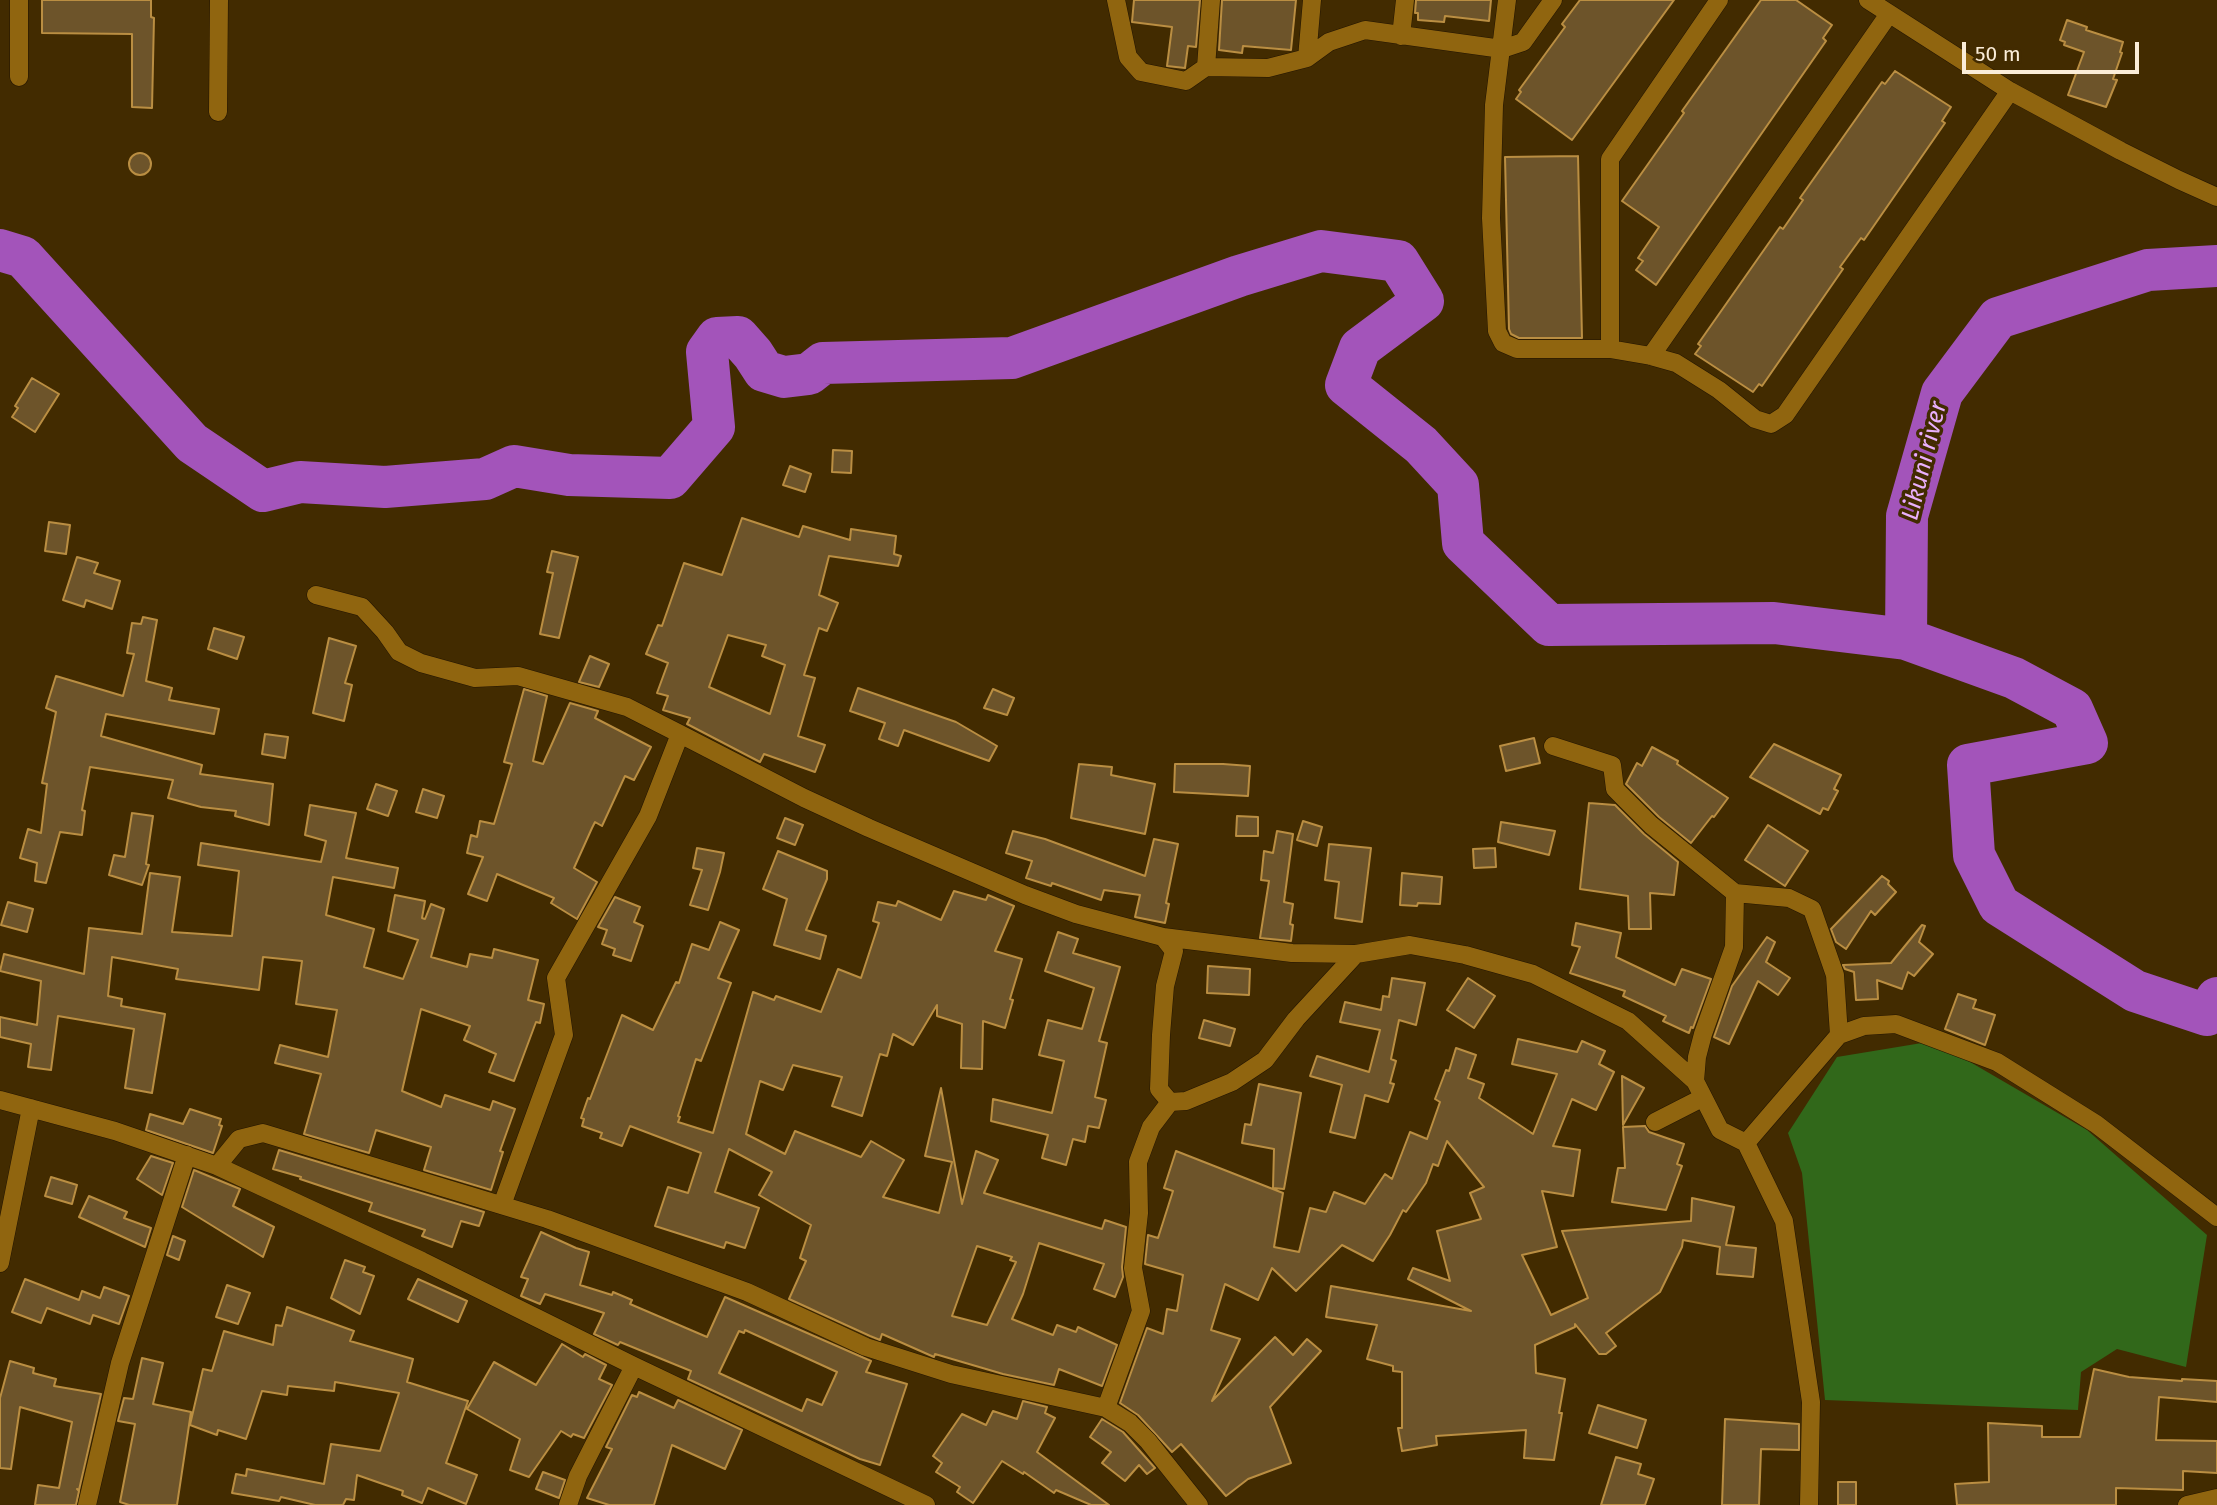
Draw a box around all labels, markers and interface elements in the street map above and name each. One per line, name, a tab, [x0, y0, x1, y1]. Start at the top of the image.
scale bar	[1965, 28, 2142, 72]
text: 50 m	[1975, 41, 2021, 67]
water label: Likuni river	[1896, 399, 1954, 523]

